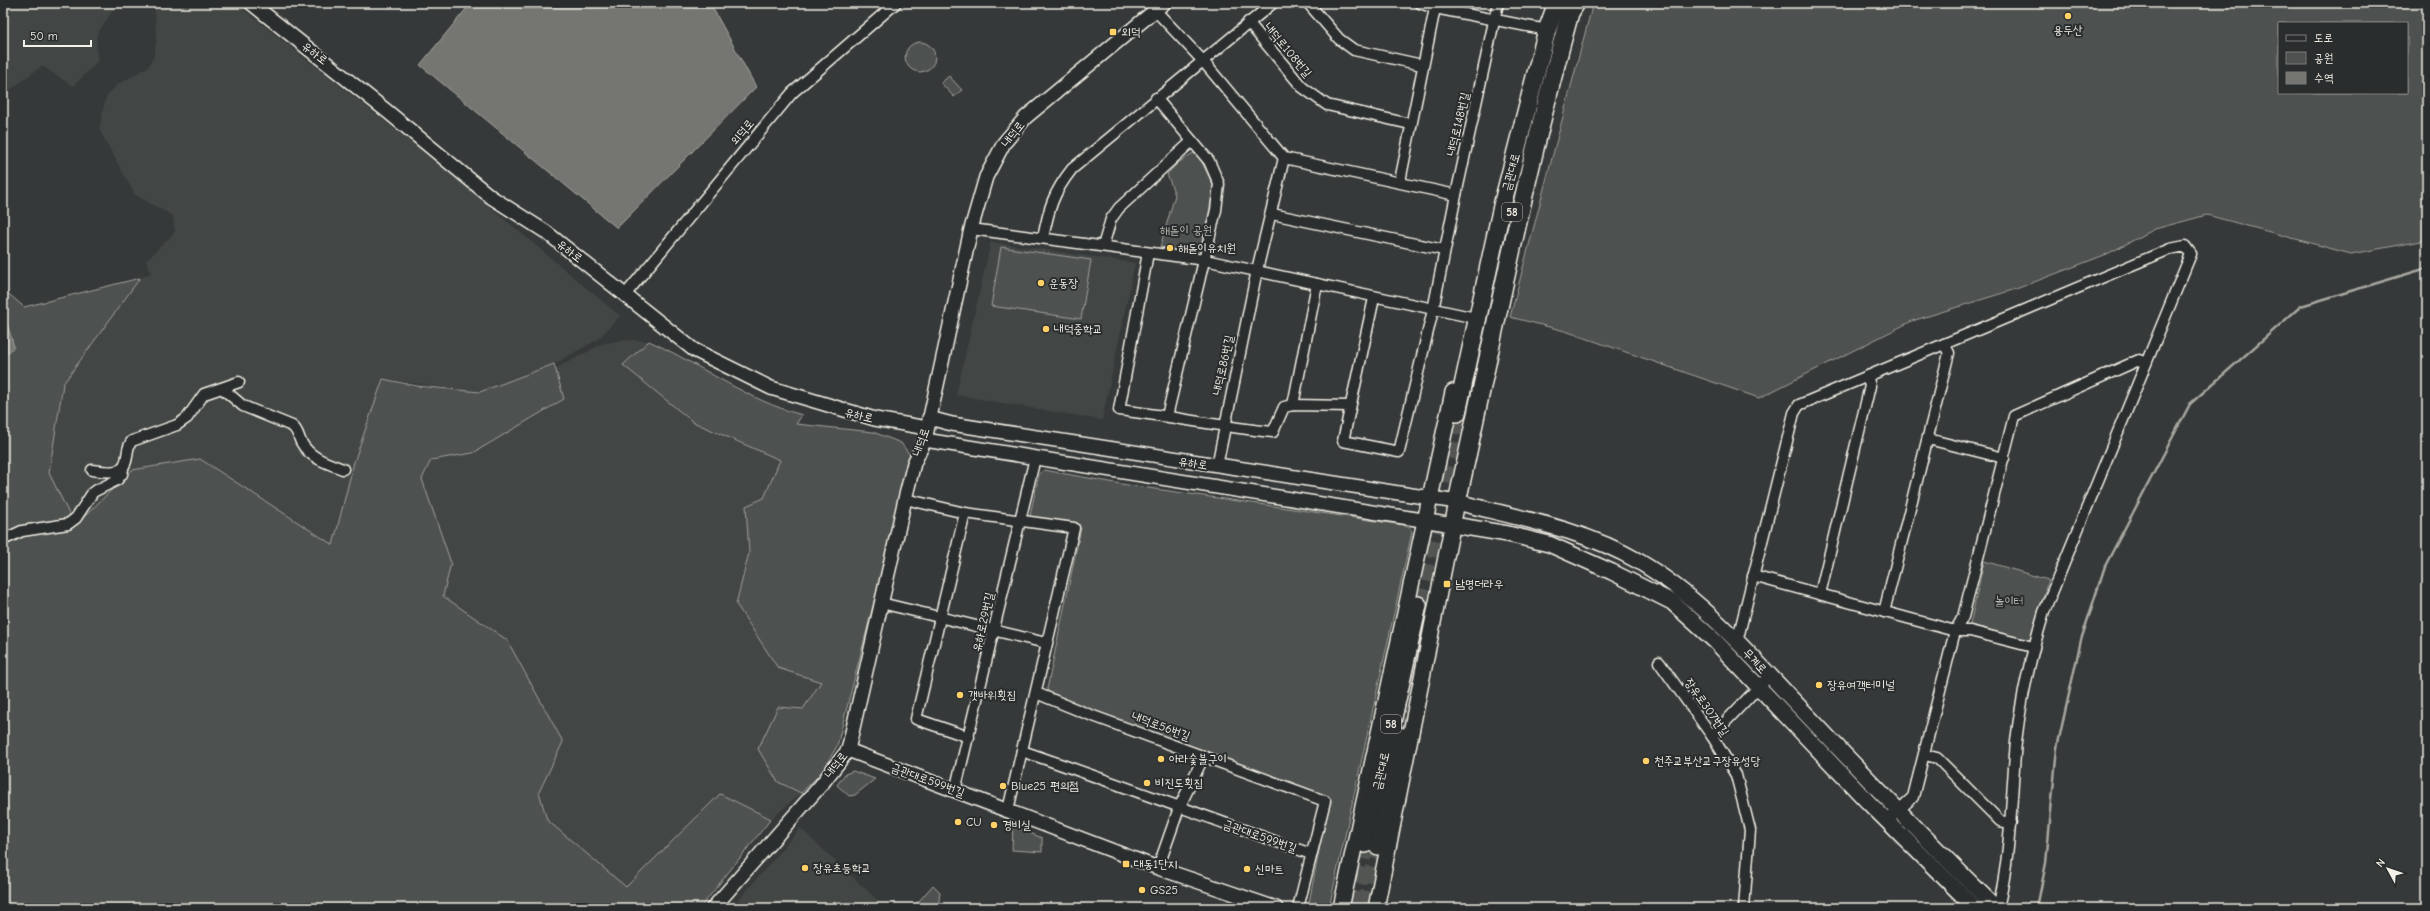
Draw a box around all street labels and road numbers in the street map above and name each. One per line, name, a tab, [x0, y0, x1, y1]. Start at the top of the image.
street label: 내덕로108번길	[1261, 20, 1315, 80]
street label: 유하로	[299, 39, 331, 67]
street label: 내덕로148번길	[1444, 90, 1472, 157]
street label: 외덕로	[727, 116, 757, 148]
street label: 내덕로	[999, 118, 1027, 150]
street label: 금관대로	[1499, 152, 1523, 192]
road number: 58	[1502, 203, 1522, 221]
street label: 유하로	[554, 237, 586, 265]
street label: 내덕로86번길	[1210, 333, 1236, 396]
street label: 유하로	[843, 405, 875, 425]
street label: 내덕로	[910, 426, 932, 458]
street label: 유하로	[1178, 454, 1208, 472]
street label: 유하로29번길	[969, 590, 997, 653]
street label: 무계로	[1740, 646, 1770, 676]
street label: 장유로307번길	[1682, 675, 1732, 739]
street label: 내덕로56번길	[1130, 709, 1193, 743]
road number: 58	[1381, 715, 1401, 733]
street label: 내덕로	[822, 749, 850, 781]
street label: 금관대로	[1370, 751, 1392, 791]
street label: 금관대로599번길	[889, 760, 967, 800]
street label: 금관대로599번길	[1221, 817, 1299, 855]

